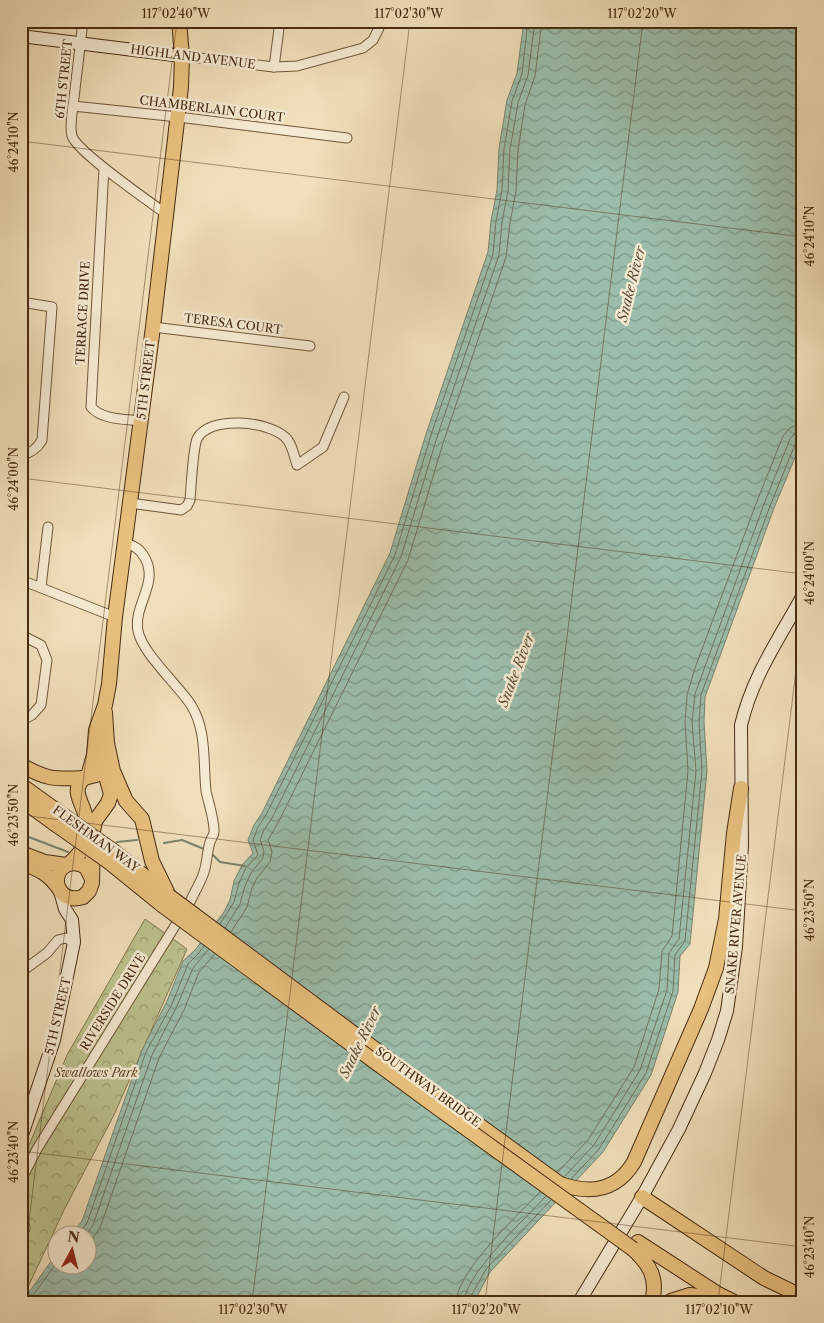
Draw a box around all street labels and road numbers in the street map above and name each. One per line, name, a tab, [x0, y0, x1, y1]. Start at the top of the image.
street label: 6TH STREET	[52, 39, 75, 119]
street label: HIGHLAND AVENUE	[130, 41, 257, 72]
street label: CHAMBERLAIN COURT	[139, 92, 286, 125]
street label: TERRACE DRIVE	[72, 261, 93, 365]
street label: TERESA COURT	[183, 310, 283, 337]
street label: 5TH STREET	[133, 340, 158, 420]
street label: FLESHMAN WAY	[50, 802, 143, 875]
street label: SNAKE RIVER AVENUE	[722, 853, 749, 994]
street label: RIVERSIDE DRIVE	[77, 950, 149, 1053]
street label: 5TH STREET	[41, 975, 74, 1056]
street label: SOUTHWAY BRIDGE	[373, 1043, 484, 1130]

